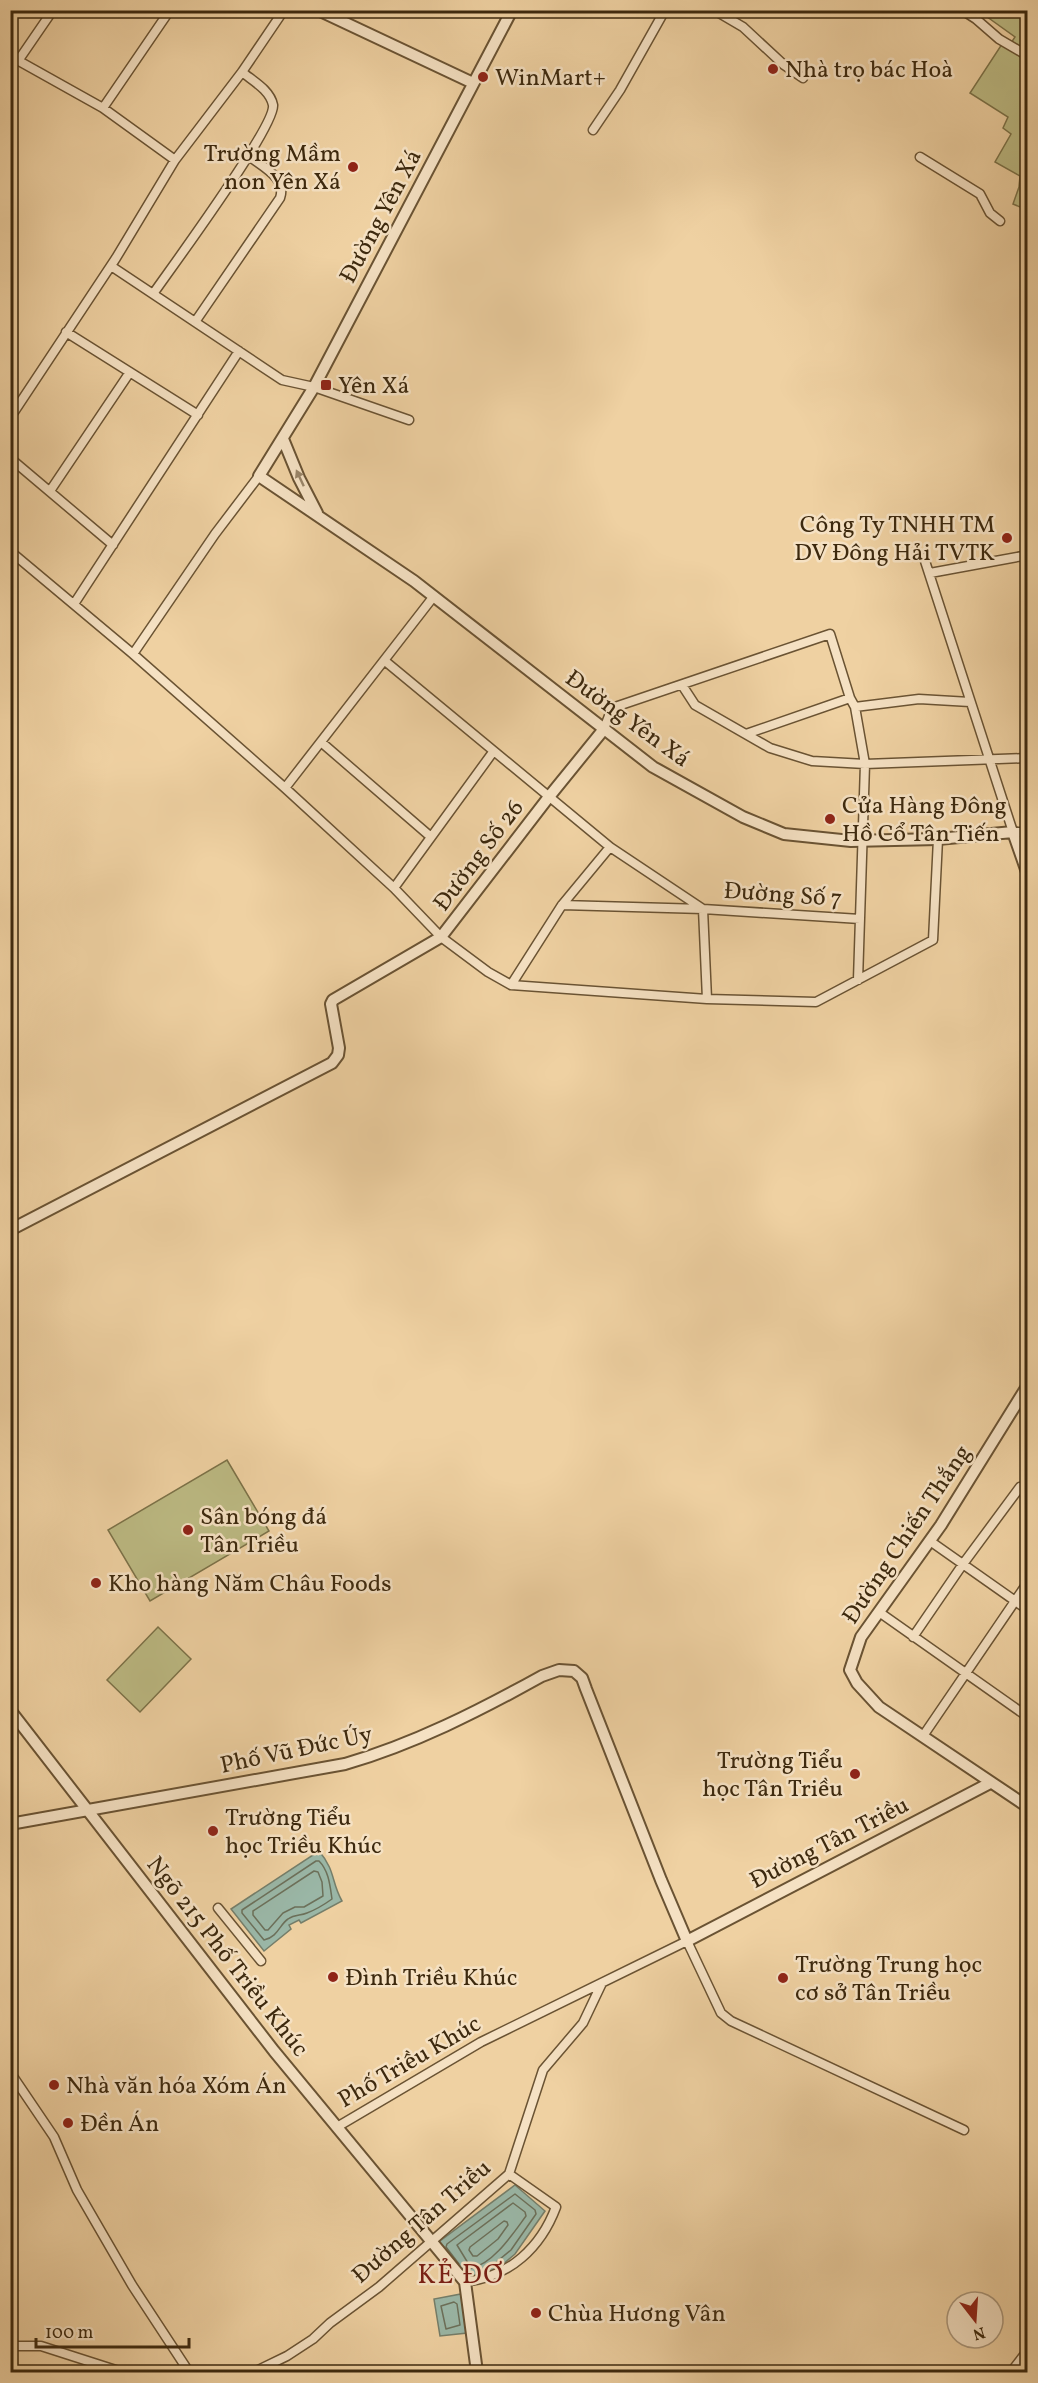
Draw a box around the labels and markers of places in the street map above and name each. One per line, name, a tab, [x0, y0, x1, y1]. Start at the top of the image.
place label: Nhà trọ bác Hoà	[785, 54, 953, 88]
place label: WinMart+	[495, 62, 606, 96]
marker: Nhà trọ bác Hoà	[766, 62, 780, 76]
marker: WinMart+	[476, 70, 490, 84]
place label: Trường Mầm non Yên Xá	[203, 138, 341, 200]
marker: Trường Mầm non Yên Xá	[346, 160, 360, 174]
place label: Yên Xá	[338, 370, 409, 404]
marker: Yên Xá	[319, 378, 333, 392]
place label: Công Ty TNHH TM DV Đông Hải TVTK	[794, 509, 995, 571]
marker: Công Ty TNHH TM DV Đông Hải TVTK	[1000, 531, 1014, 545]
place label: Cửa Hàng Đông Hồ Cổ Tân Tiến	[842, 790, 1007, 852]
marker: Cửa Hàng Đông Hồ Cổ Tân Tiến	[823, 812, 837, 826]
place label: Sân bóng đá Tân Triều	[200, 1501, 327, 1563]
marker: Sân bóng đá Tân Triều	[181, 1523, 195, 1537]
place label: Kho hàng Năm Châu Foods	[108, 1568, 391, 1602]
marker: Kho hàng Năm Châu Foods	[89, 1576, 103, 1590]
place label: Trường Tiểu học Tân Triều	[702, 1745, 843, 1807]
marker: Trường Tiểu học Tân Triều	[848, 1767, 862, 1781]
place label: Trường Tiểu học Triều Khúc	[225, 1802, 382, 1864]
marker: Trường Tiểu học Triều Khúc	[206, 1824, 220, 1838]
place label: Trường Trung học cơ sở Tân Triều	[795, 1949, 982, 2011]
place label: Đình Triều Khúc	[345, 1962, 517, 1996]
marker: Đình Triều Khúc	[326, 1970, 340, 1984]
marker: Trường Trung học cơ sở Tân Triều	[776, 1971, 790, 1985]
place label: Nhà văn hóa Xóm Án	[66, 2070, 287, 2104]
marker: Nhà văn hóa Xóm Án	[47, 2078, 61, 2092]
place label: Đền Án	[80, 2108, 159, 2142]
marker: Đền Án	[61, 2116, 75, 2130]
place label: Chùa Hương Vân	[548, 2298, 726, 2332]
marker: Chùa Hương Vân	[529, 2306, 543, 2320]

